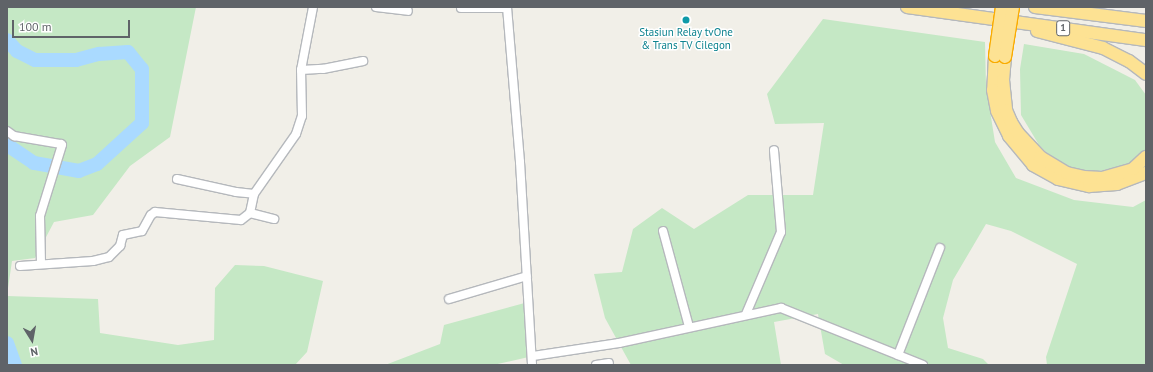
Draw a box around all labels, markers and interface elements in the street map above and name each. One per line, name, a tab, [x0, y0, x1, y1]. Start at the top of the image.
scale bar	[14, 12, 132, 38]
marker: Stasiun Relay tvOne & Trans TV Cilegon	[681, 15, 691, 25]
text: 100 m	[19, 19, 52, 34]
road number: 1	[1056, 20, 1070, 36]
place label: Stasiun Relay tvOne & Trans TV Cilegon	[639, 26, 733, 52]
north arrow	[12, 320, 52, 360]
text: N	[29, 344, 39, 359]

